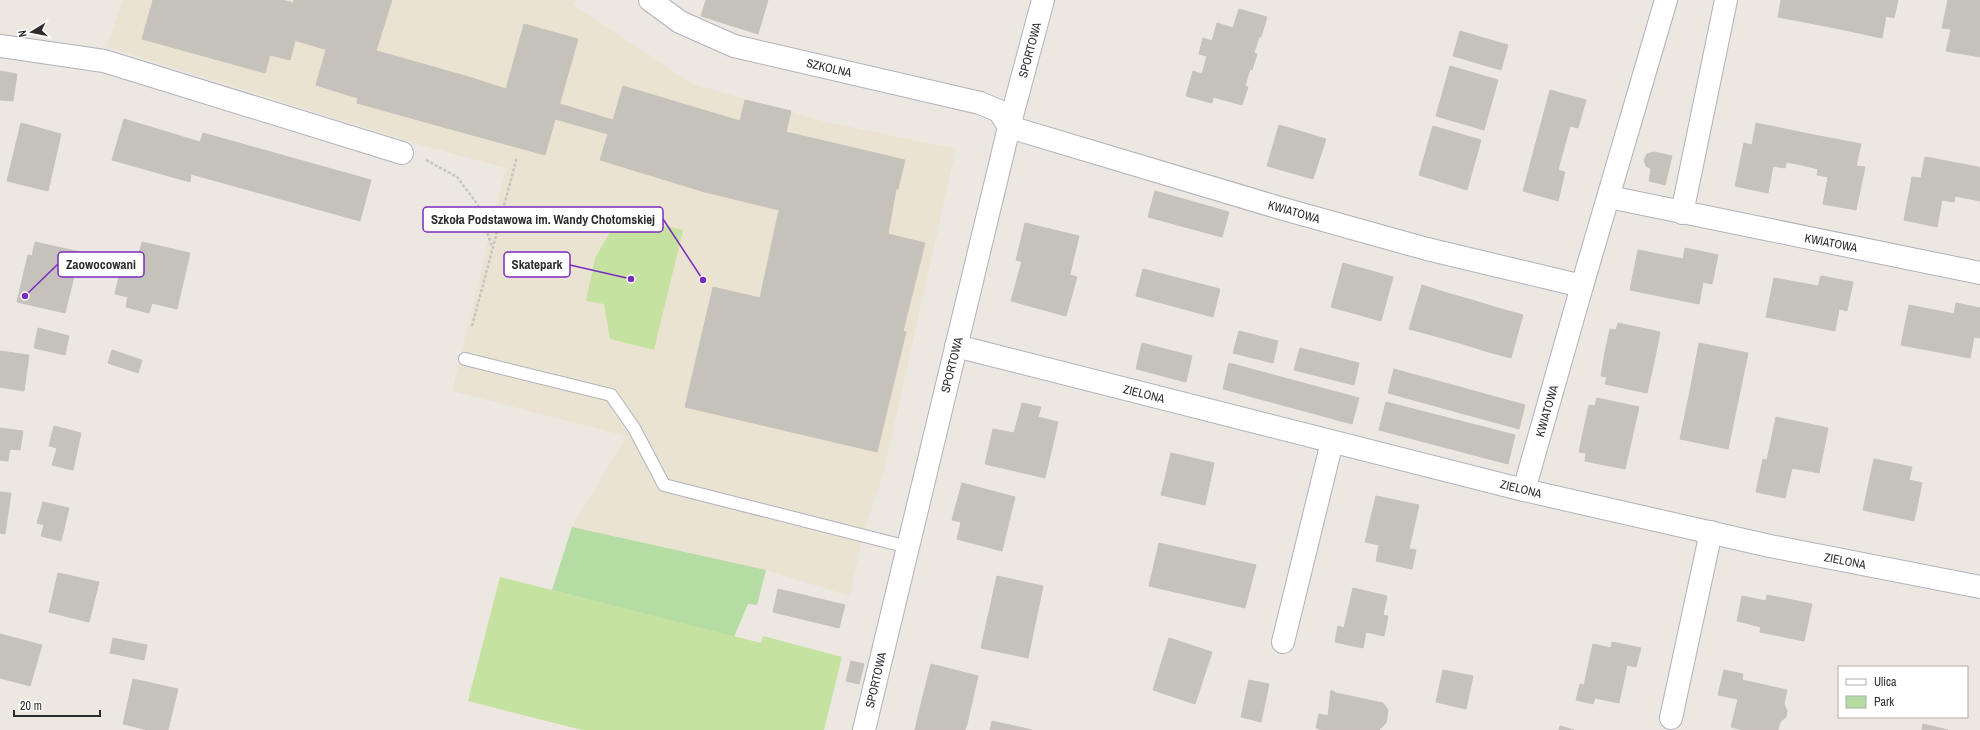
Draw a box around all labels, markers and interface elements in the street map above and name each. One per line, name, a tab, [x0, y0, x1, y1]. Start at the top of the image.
north arrow	[12, 12, 52, 52]
street label: SPORTOWA	[1015, 20, 1045, 79]
text: N	[15, 29, 30, 38]
street label: SZKOLNA	[805, 55, 854, 81]
street label: KWIATOWA	[1266, 197, 1322, 227]
callout: Szkoła Podstawowa im. Wandy Chotomskiej	[423, 207, 663, 232]
text: Szkoła Podstawowa im. Wandy Chotomskiej	[431, 211, 655, 228]
street label: KWIATOWA	[1803, 230, 1859, 256]
callout: Zaowocowani	[58, 252, 144, 277]
callout: Skatepark	[504, 252, 570, 277]
text: Zaowocowani	[66, 256, 136, 273]
text: Skatepark	[512, 256, 563, 273]
street label: SPORTOWA	[937, 335, 967, 394]
street label: ZIELONA	[1122, 381, 1167, 407]
street label: KWIATOWA	[1532, 383, 1562, 439]
street label: ZIELONA	[1499, 476, 1544, 502]
street label: ZIELONA	[1823, 549, 1868, 573]
street label: SPORTOWA	[862, 650, 890, 709]
legend	[1838, 666, 1968, 718]
text: Ulica	[1874, 674, 1897, 690]
scale bar	[14, 692, 100, 718]
text: Park	[1874, 694, 1894, 710]
text: 20 m	[20, 698, 42, 714]

